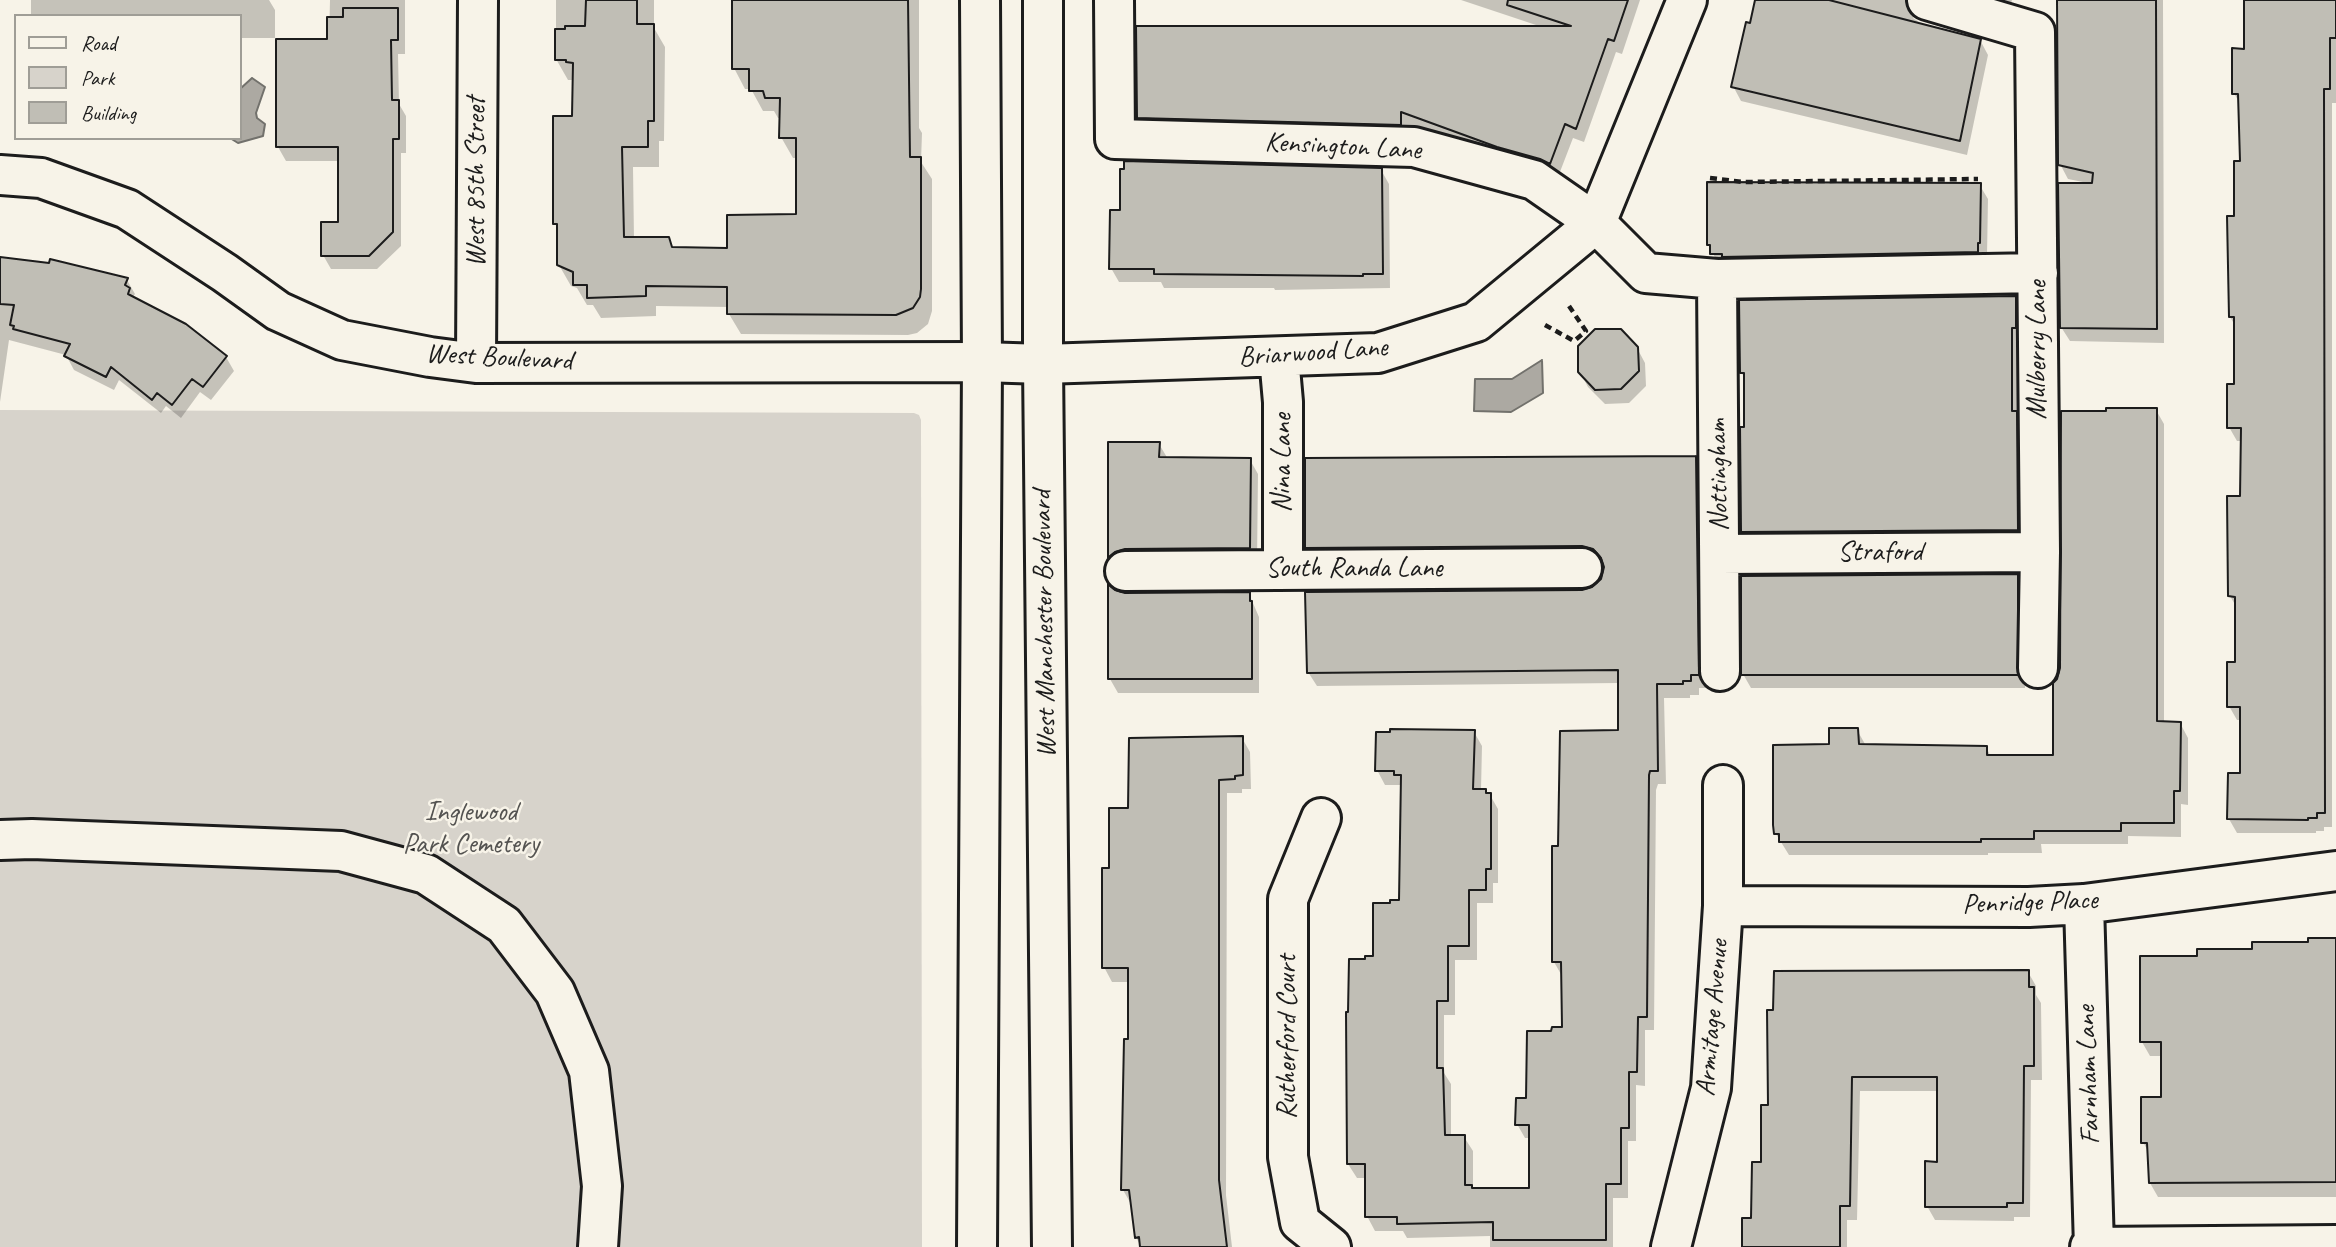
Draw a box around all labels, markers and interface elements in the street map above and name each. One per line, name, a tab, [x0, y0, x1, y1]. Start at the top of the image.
legend	[14, 14, 242, 140]
text: Road	[81, 30, 116, 56]
text: Park	[81, 65, 114, 91]
street label: West 85th Street	[460, 97, 494, 267]
text: Building	[81, 100, 136, 126]
street label: Kensington Lane	[1264, 126, 1422, 168]
street label: Mulberry Lane	[2021, 281, 2055, 419]
street label: Briarwood Lane	[1237, 331, 1389, 375]
street label: West Boulevard	[425, 337, 573, 379]
street label: Nina Lane	[1266, 413, 1300, 513]
street label: Nottingham	[1701, 418, 1737, 532]
street label: West Manchester Boulevard	[1026, 490, 1064, 758]
street label: Straford	[1838, 536, 1922, 570]
street label: South Randa Lane	[1266, 552, 1442, 586]
park label: Inglewood Park Cemetery	[403, 796, 539, 862]
street label: Penridge Place	[1962, 884, 2098, 922]
street label: Armitage Avenue	[1689, 938, 1737, 1098]
street label: Rutherford Court	[1271, 955, 1305, 1119]
street label: Farnham Lane	[2070, 1005, 2108, 1145]

